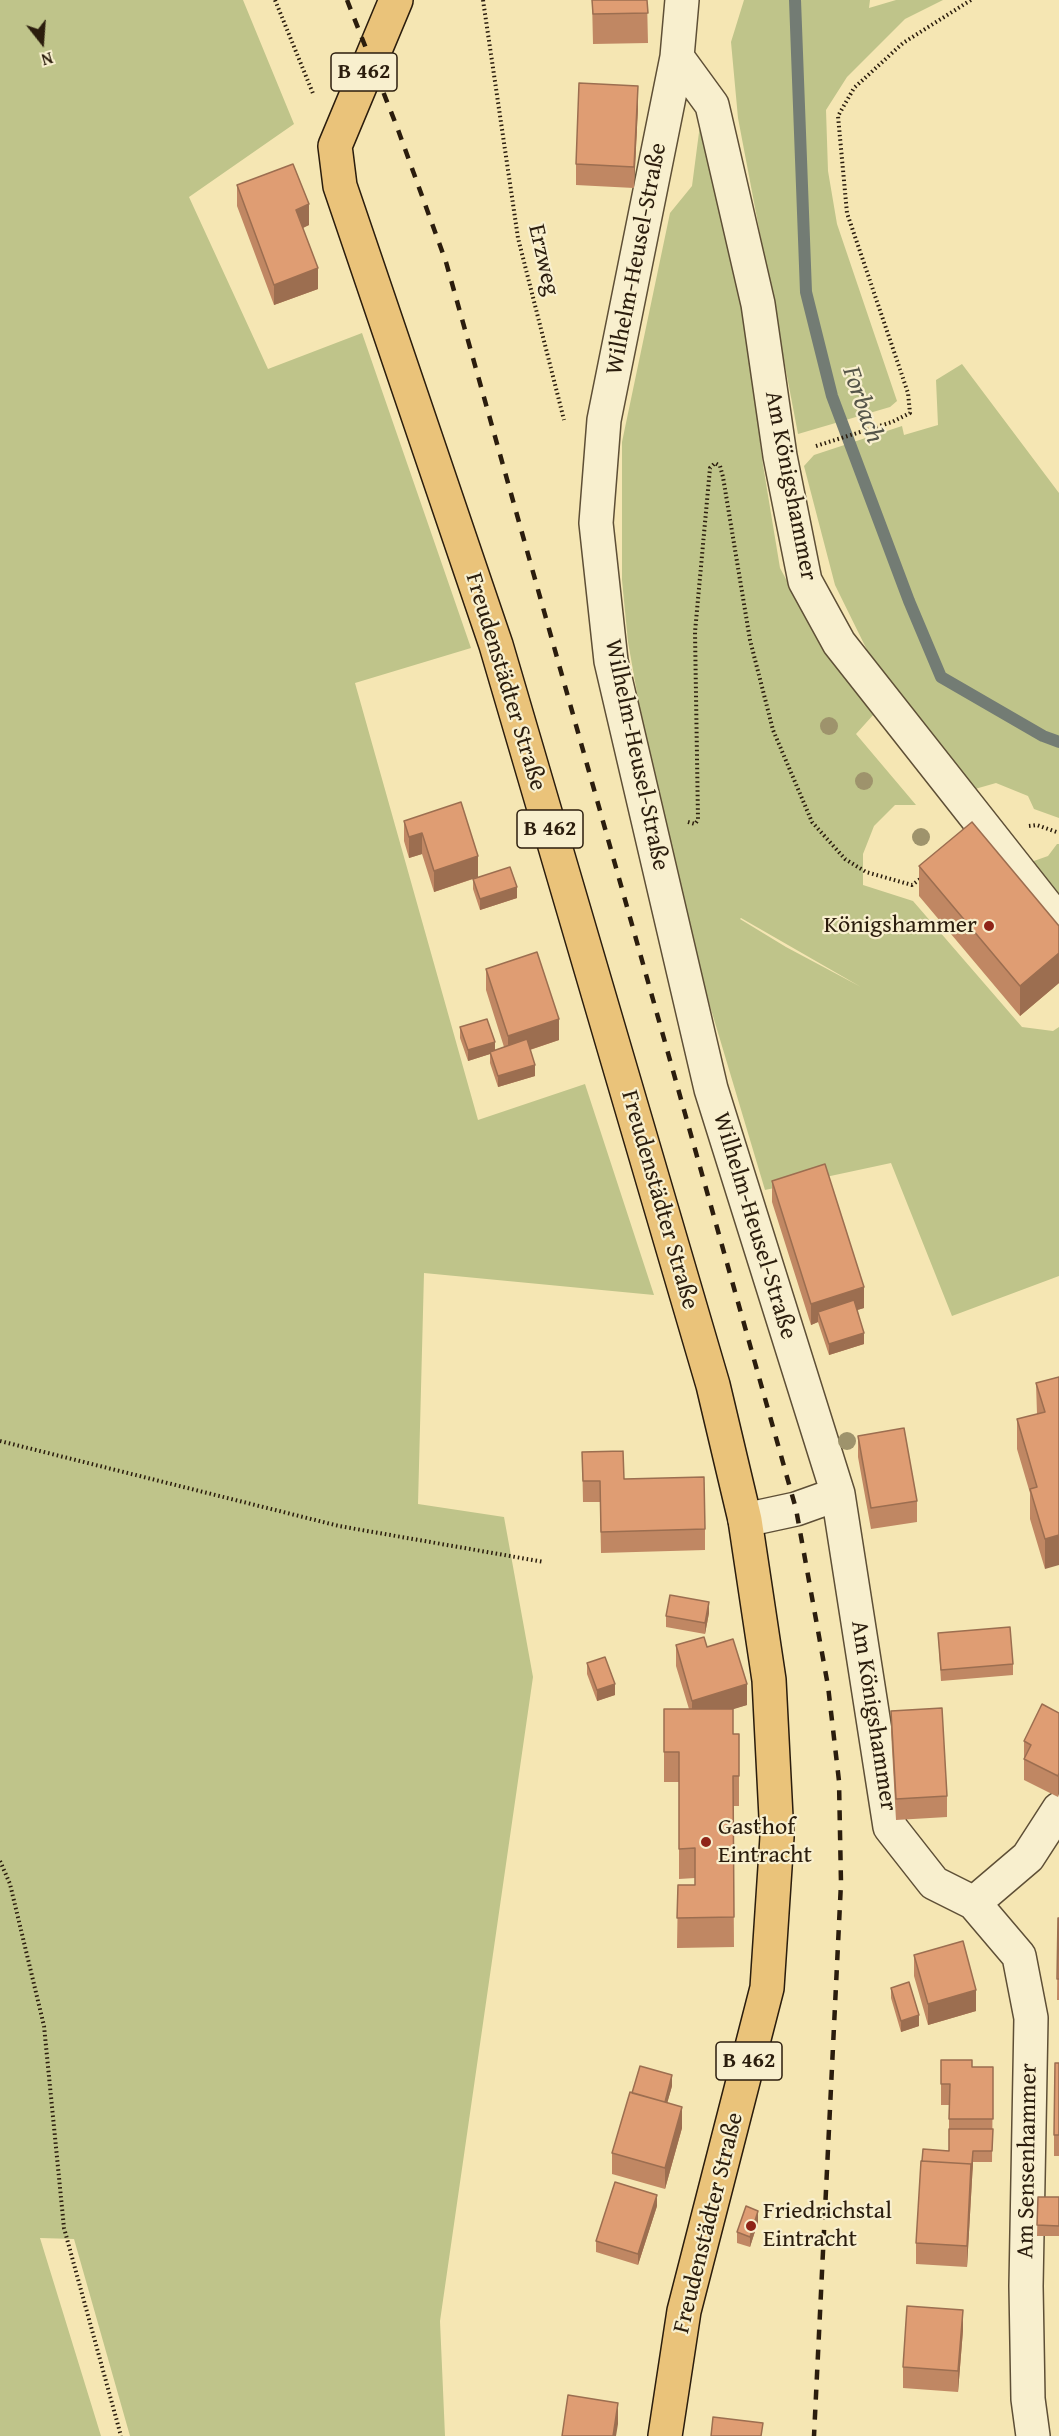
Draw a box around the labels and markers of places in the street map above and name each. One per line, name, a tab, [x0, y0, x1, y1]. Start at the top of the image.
place label: Königshammer	[824, 912, 977, 940]
marker: Königshammer	[982, 919, 996, 933]
place label: Gasthof Eintracht	[718, 1814, 812, 1870]
marker: Gasthof Eintracht	[699, 1835, 713, 1849]
place label: Friedrichstal Eintracht	[763, 2198, 892, 2254]
marker: Friedrichstal Eintracht	[744, 2219, 758, 2233]

